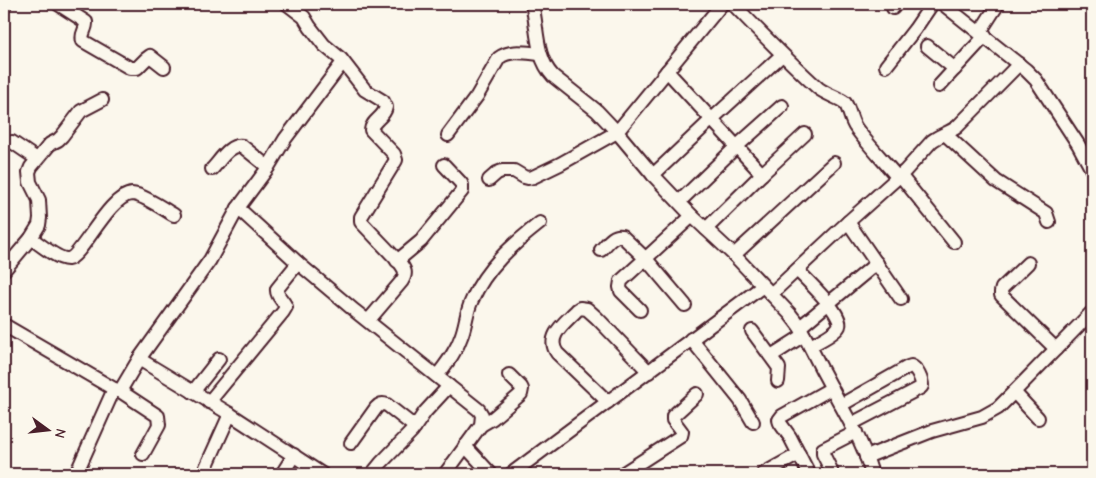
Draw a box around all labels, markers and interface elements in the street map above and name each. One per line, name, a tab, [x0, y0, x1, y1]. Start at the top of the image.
north arrow	[22, 406, 72, 456]
text: N	[51, 427, 69, 440]

